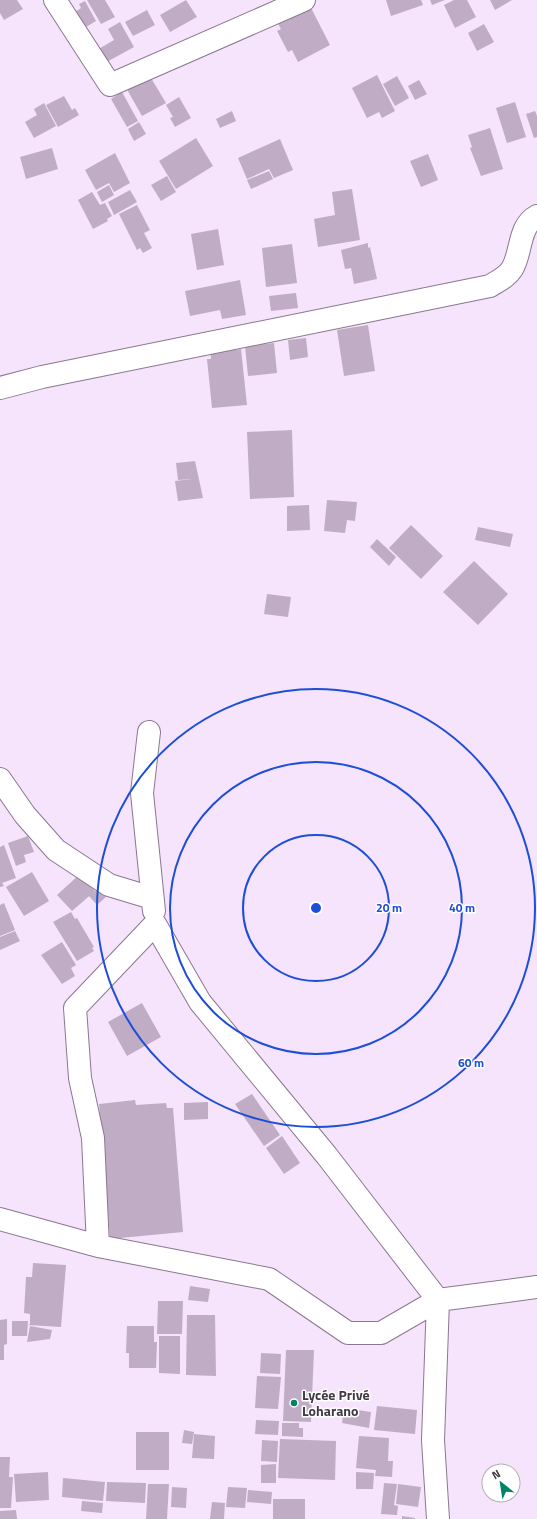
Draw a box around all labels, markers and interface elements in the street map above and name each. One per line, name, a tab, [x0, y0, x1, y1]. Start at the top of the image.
text: 20 m	[376, 898, 402, 917]
text: 40 m	[449, 898, 475, 917]
centre of rings	[309, 901, 323, 915]
text: 60 m	[458, 1053, 484, 1072]
place label: Lycée Privé Loharano	[302, 1384, 370, 1421]
marker: Lycée Privé Loharano	[289, 1398, 299, 1408]
north arrow	[481, 1463, 521, 1503]
text: N	[489, 1466, 503, 1483]

